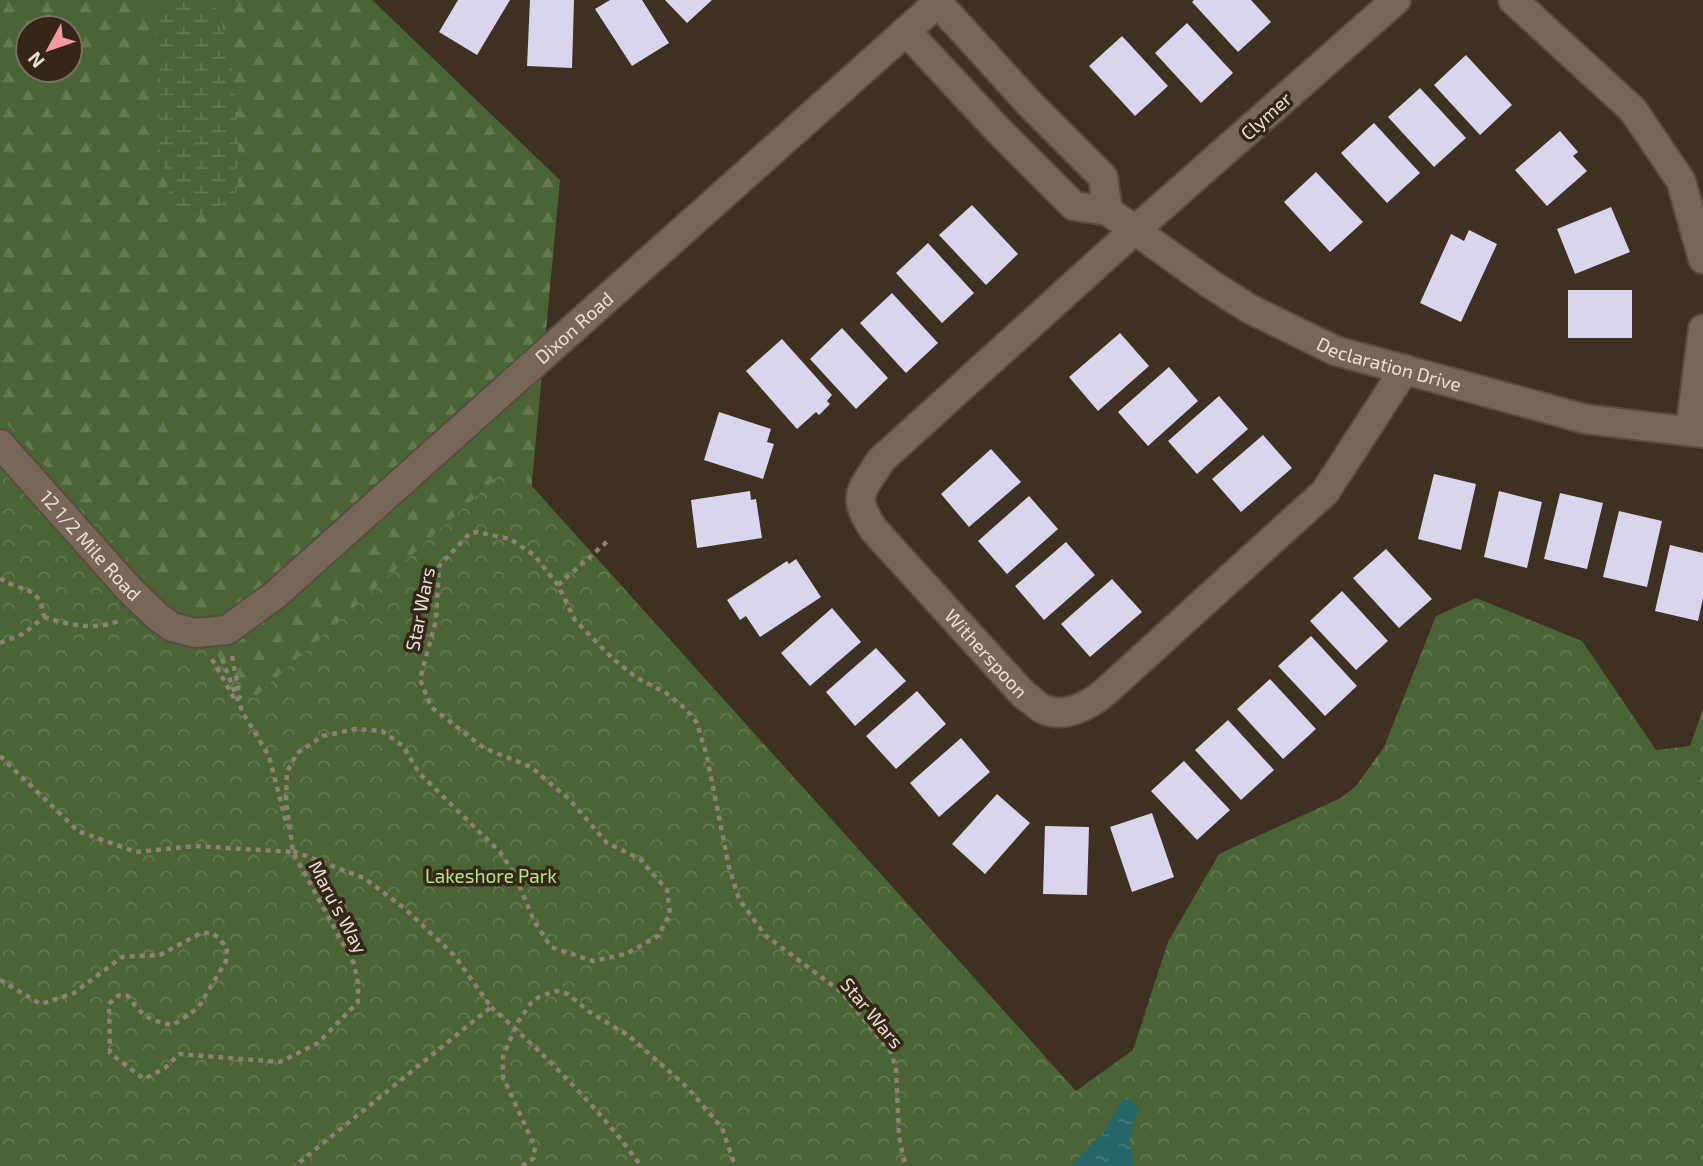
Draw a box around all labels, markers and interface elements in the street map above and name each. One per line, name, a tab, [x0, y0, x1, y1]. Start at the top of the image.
north arrow	[14, 14, 84, 84]
text: N	[22, 48, 49, 73]
street label: Clymer	[1235, 87, 1296, 144]
street label: Dixon Road	[530, 286, 618, 368]
street label: Declaration Drive	[1313, 331, 1464, 396]
street label: 12 1/2 Mile Road	[36, 485, 146, 605]
street label: Star Wars	[400, 565, 439, 653]
street label: Witherspoon	[940, 604, 1033, 702]
street label: Maru's Way	[304, 857, 372, 957]
park label: Lakeshore Park	[425, 864, 557, 887]
street label: Star Wars	[836, 973, 908, 1053]

